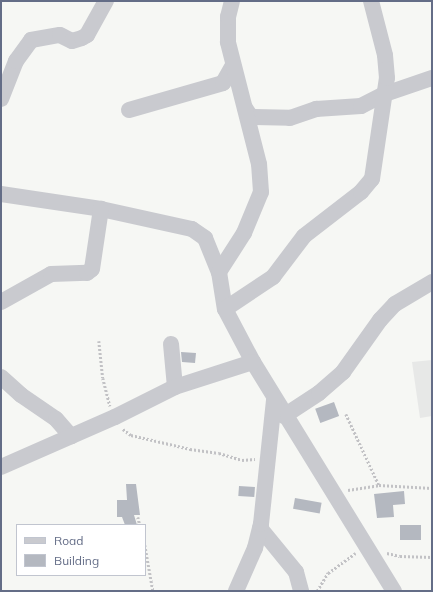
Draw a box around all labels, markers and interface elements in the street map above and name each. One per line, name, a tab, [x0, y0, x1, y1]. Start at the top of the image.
legend	[16, 524, 146, 576]
text: Road	[54, 533, 83, 548]
text: Building	[54, 553, 99, 568]

